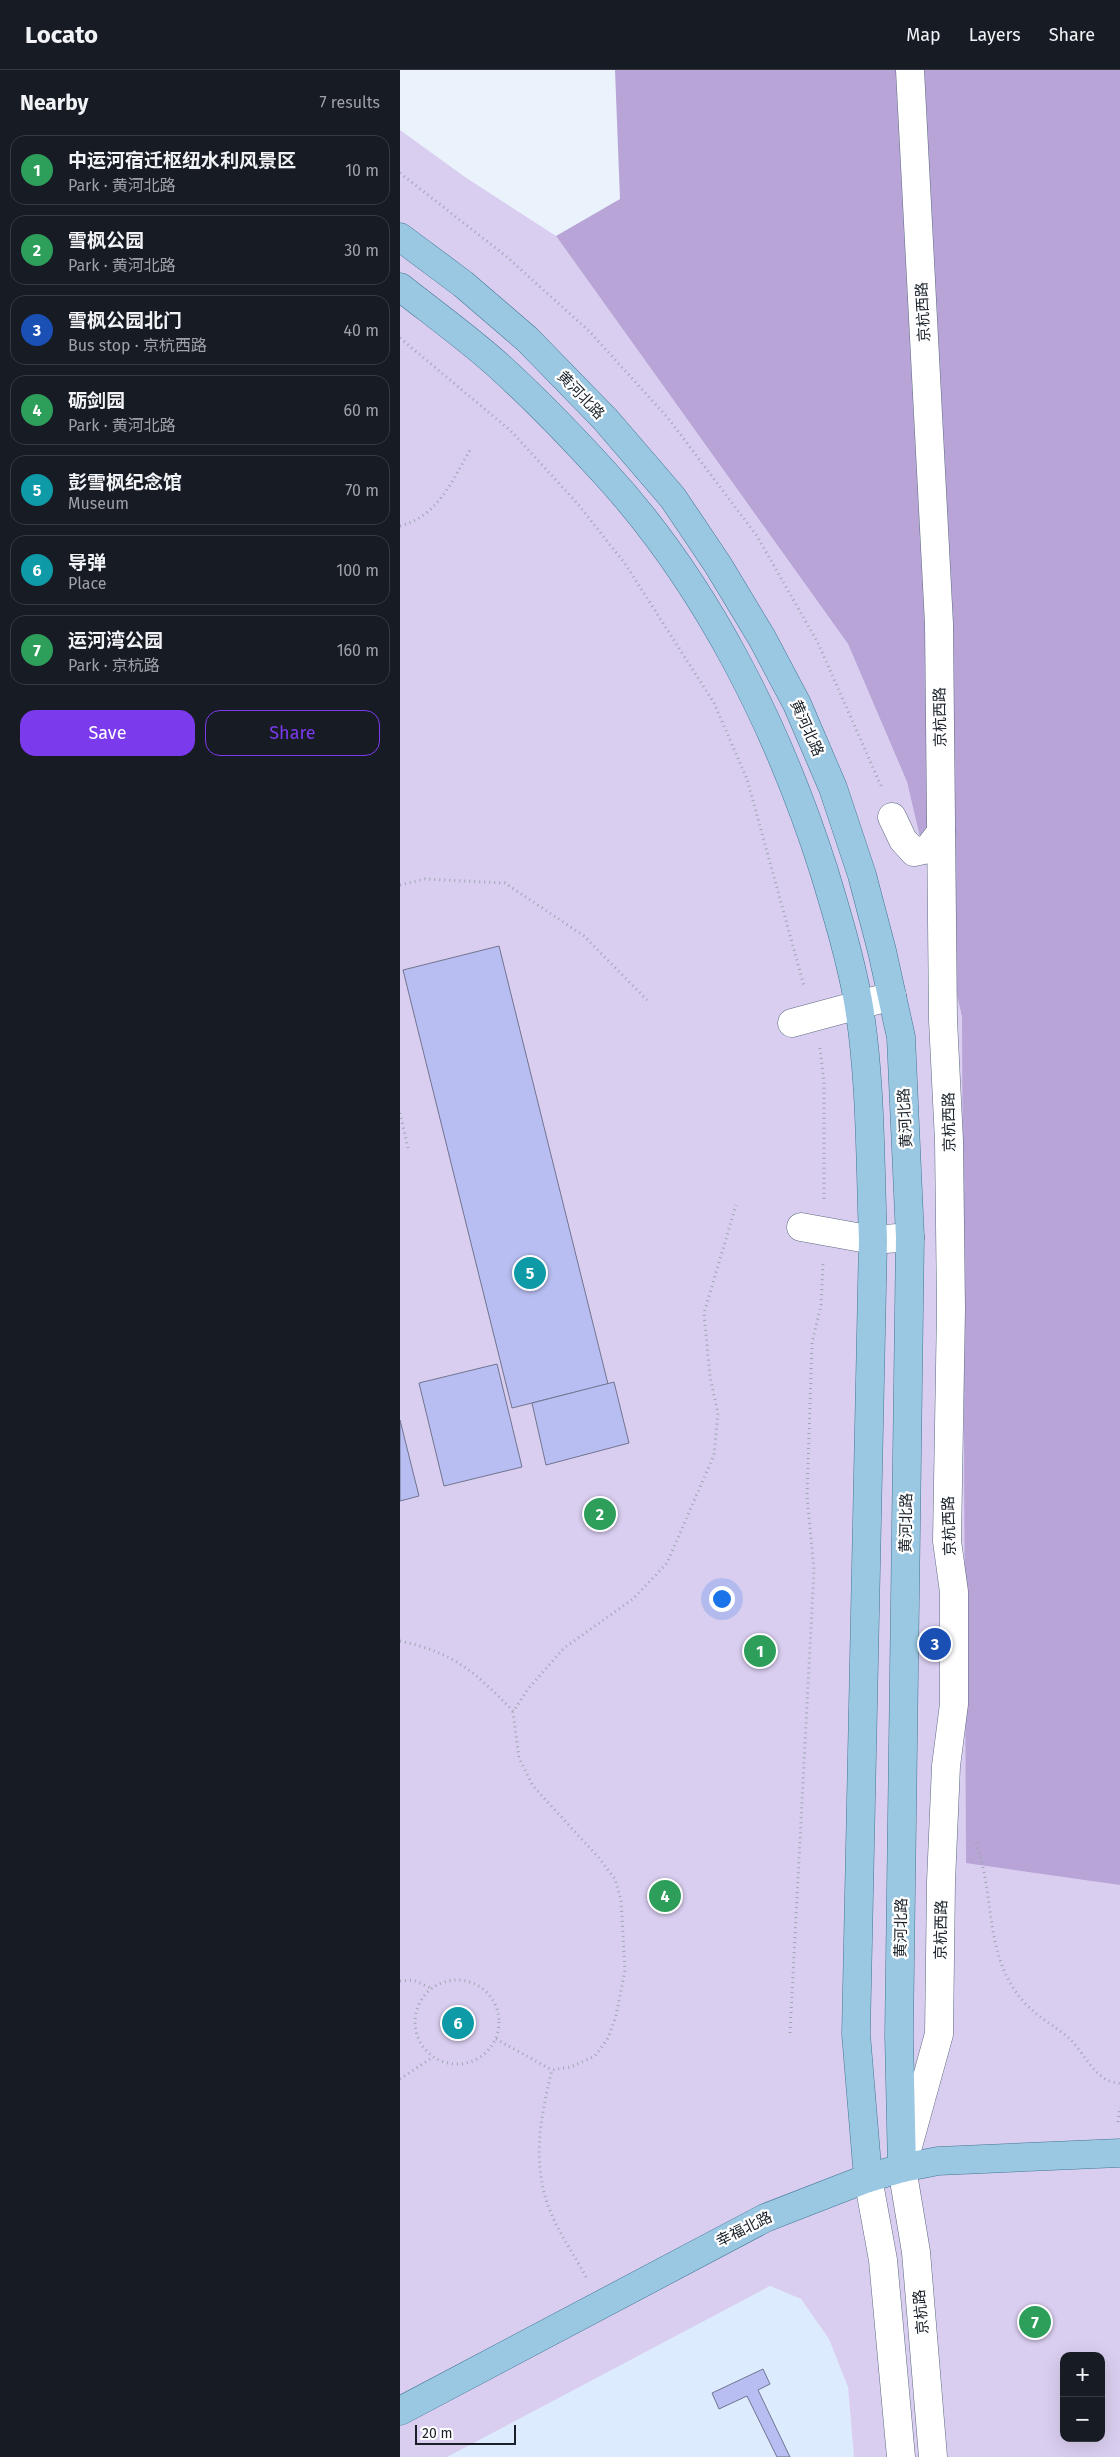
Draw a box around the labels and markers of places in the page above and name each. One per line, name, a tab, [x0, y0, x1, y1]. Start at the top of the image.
pin: 5	[514, 1254, 546, 1292]
pin: 2	[584, 1495, 616, 1533]
pin: 3	[919, 1625, 951, 1663]
pin: 1	[744, 1632, 776, 1670]
pin: 4	[649, 1877, 681, 1915]
pin: 6	[442, 2004, 474, 2042]
pin: 7	[1019, 2303, 1051, 2341]

